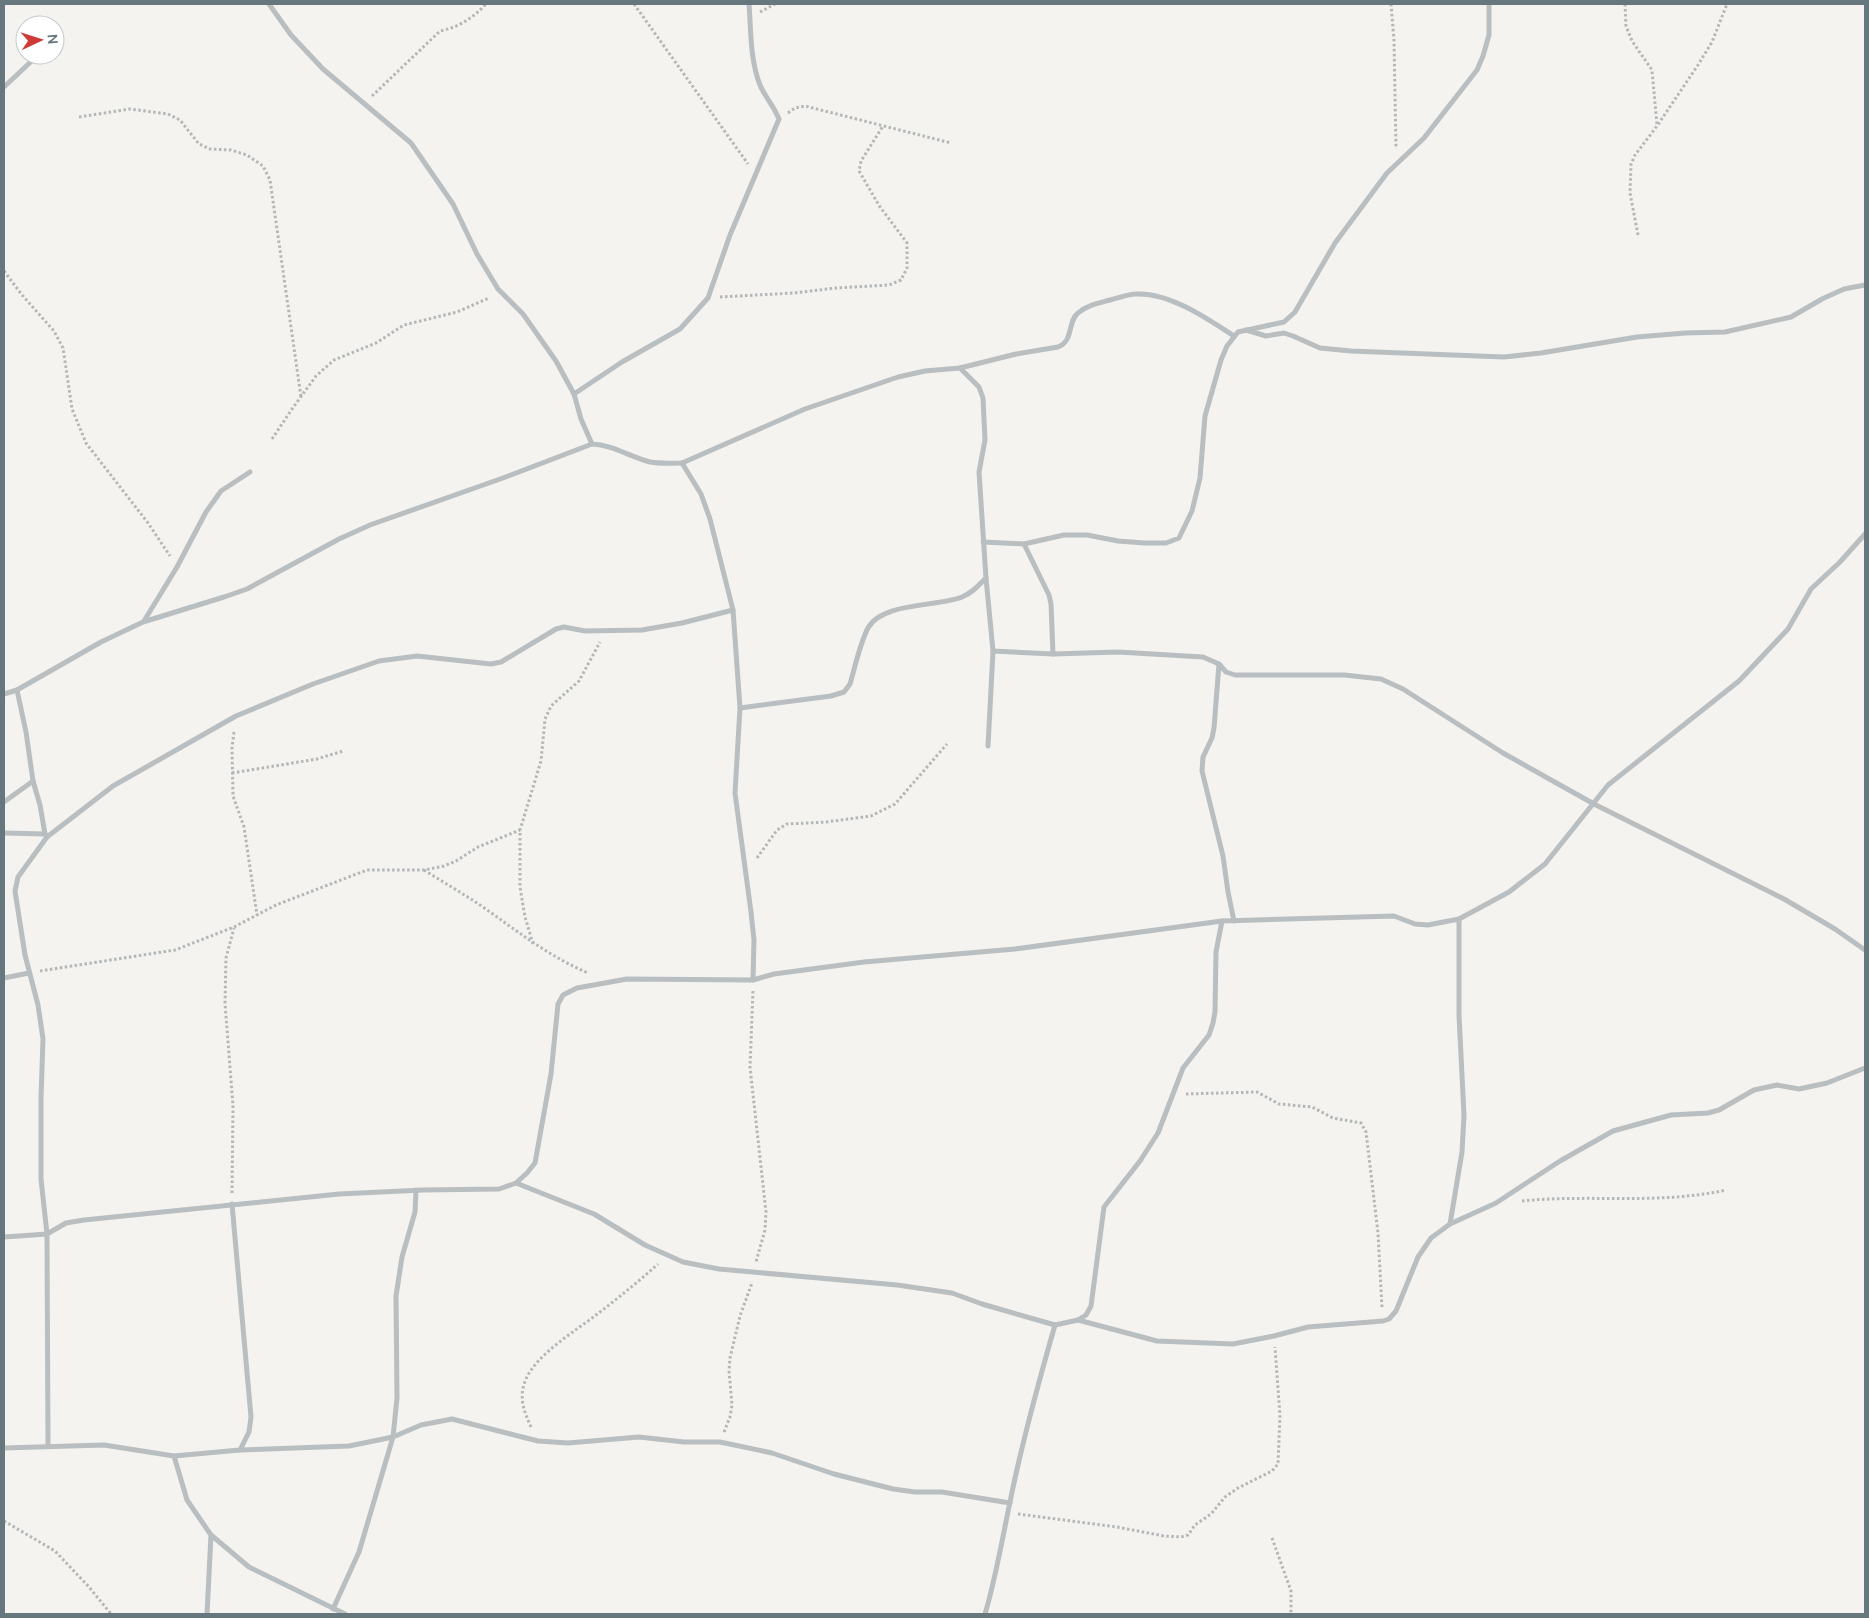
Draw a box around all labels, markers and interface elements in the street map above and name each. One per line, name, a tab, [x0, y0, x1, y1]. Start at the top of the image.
north arrow	[15, 15, 65, 65]
text: N	[45, 33, 61, 45]

